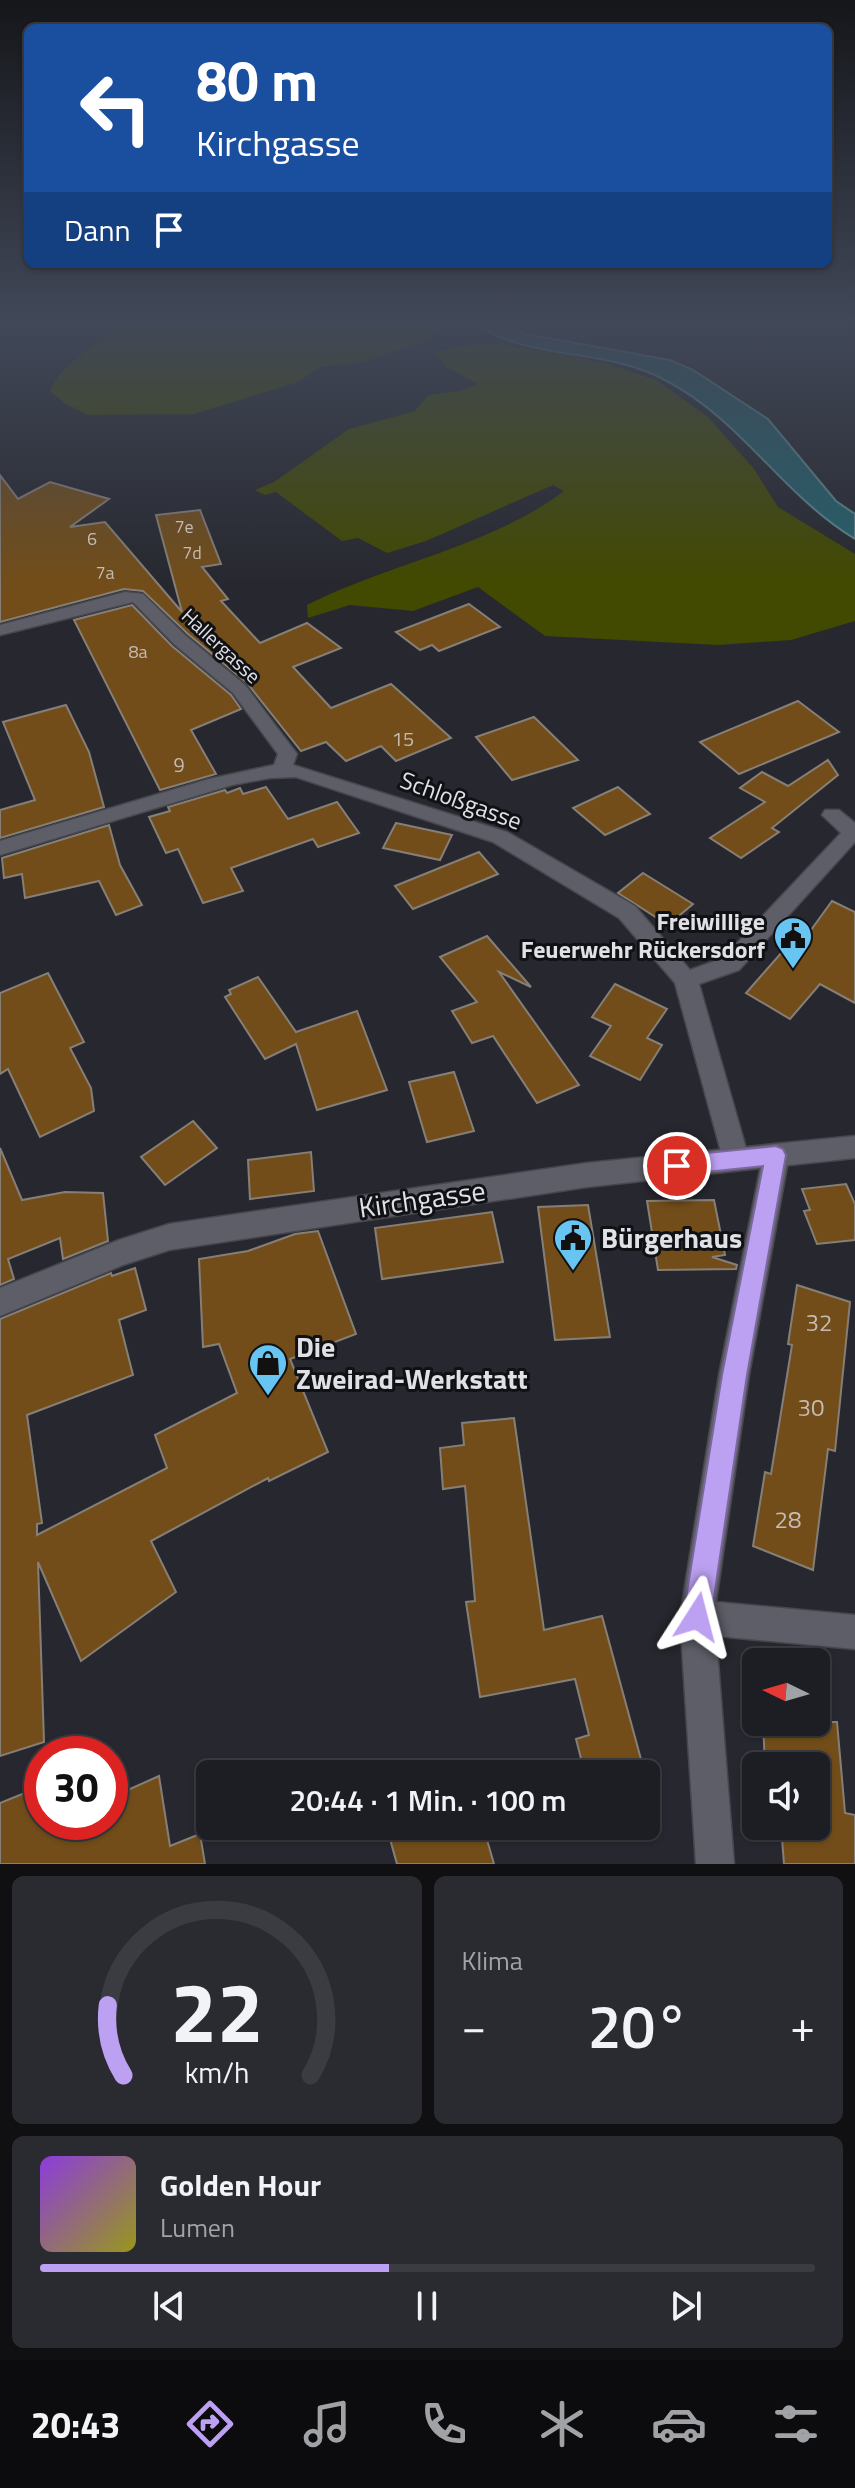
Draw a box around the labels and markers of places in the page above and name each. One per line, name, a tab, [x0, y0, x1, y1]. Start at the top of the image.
place label: Freiwillige Feuerwehr Rückersdorf	[521, 903, 765, 967]
public building icon: Freiwillige Feuerwehr Rückersdorf	[772, 915, 814, 970]
pin	[643, 1132, 711, 1200]
place label: Bürgerhaus	[601, 1216, 742, 1259]
public building icon: Bürgerhaus	[552, 1217, 594, 1272]
place label: Die Zweirad-Werkstatt	[296, 1325, 528, 1400]
shop icon: Die Zweirad-Werkstatt	[247, 1342, 289, 1397]

